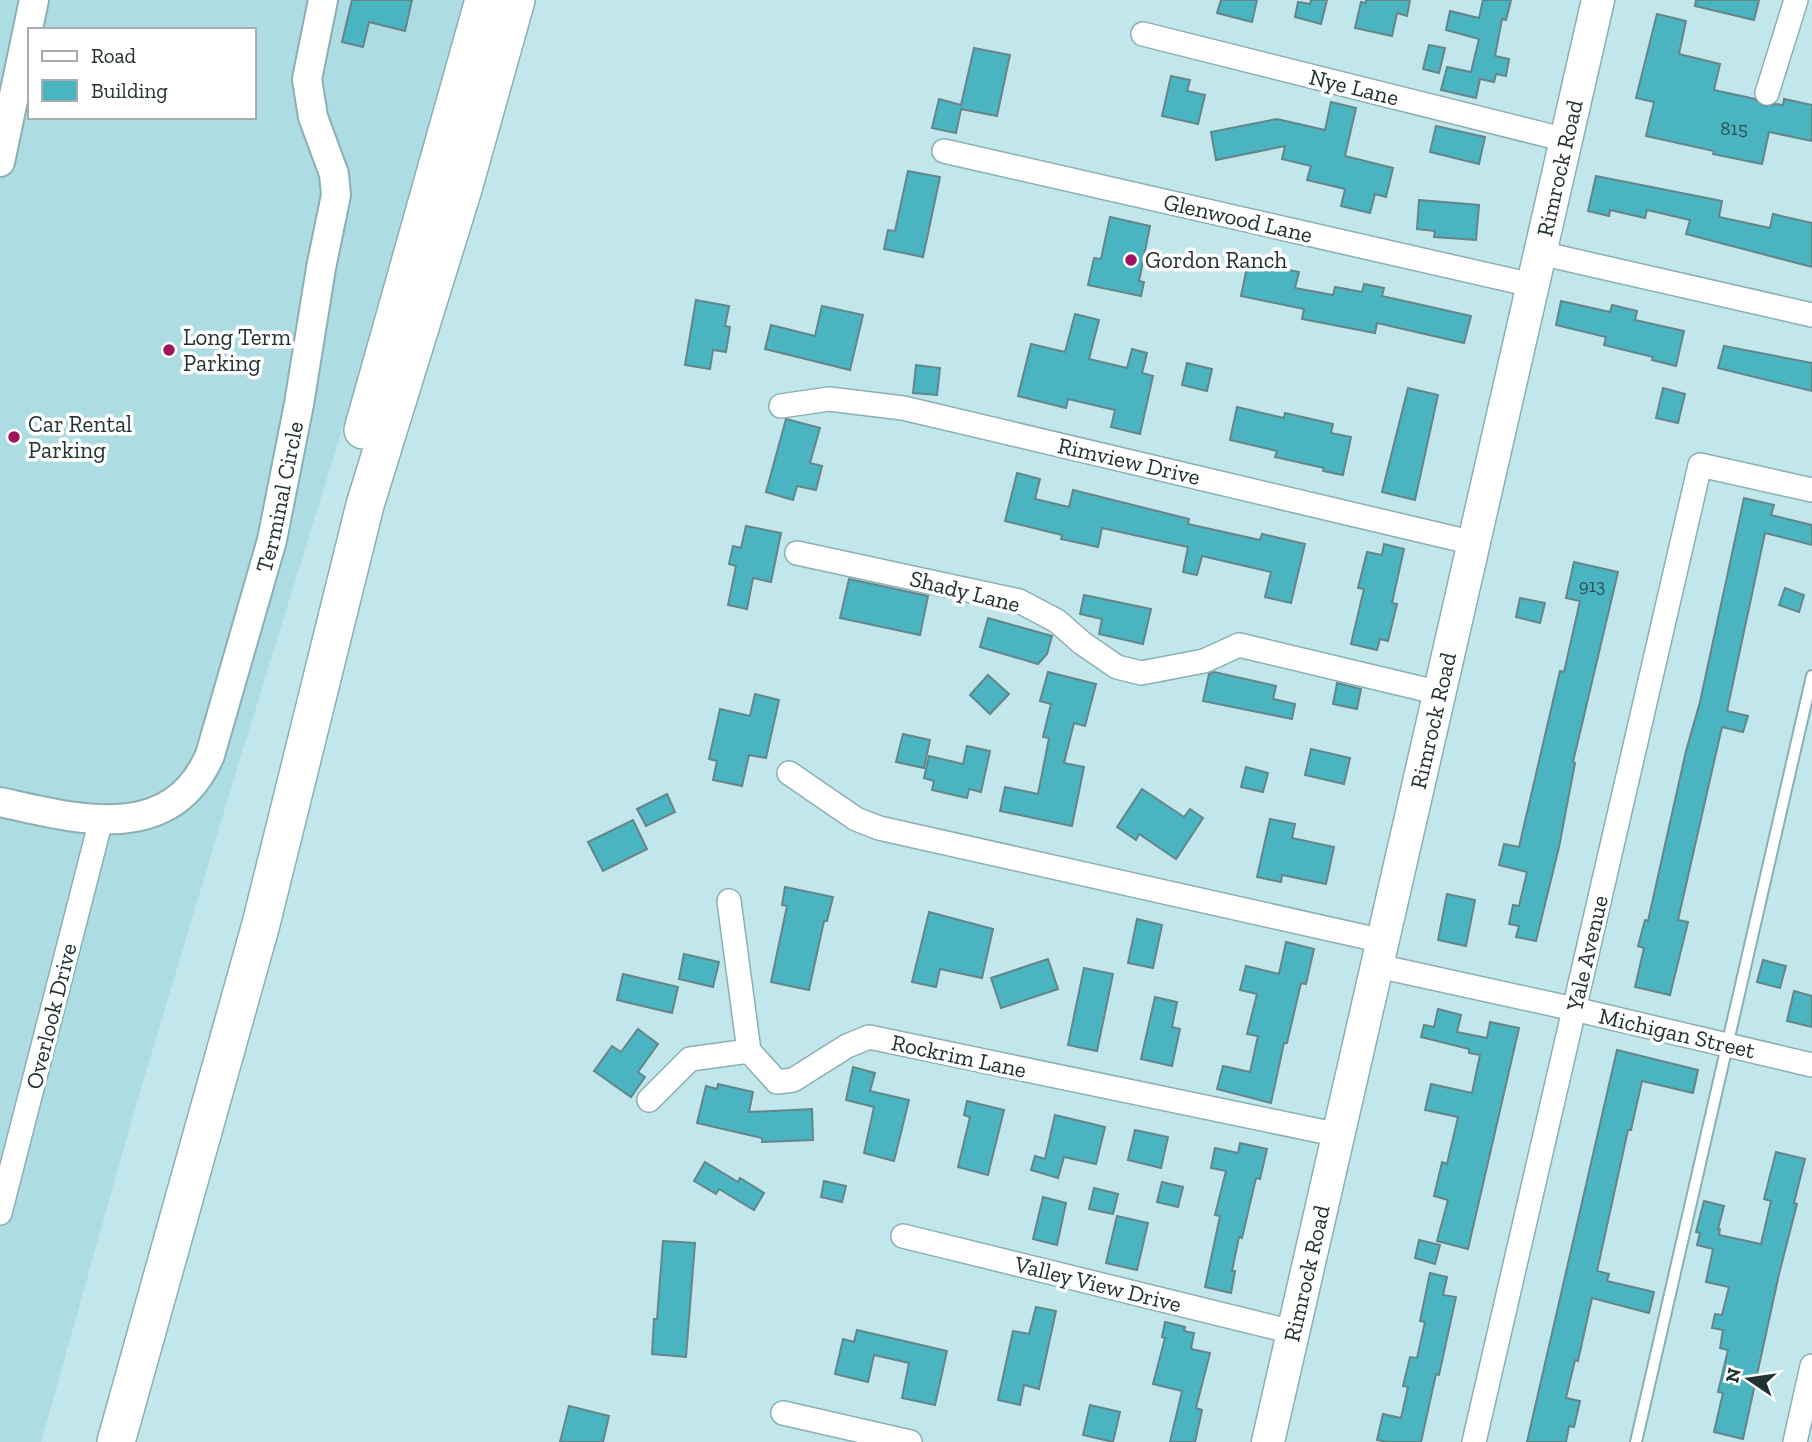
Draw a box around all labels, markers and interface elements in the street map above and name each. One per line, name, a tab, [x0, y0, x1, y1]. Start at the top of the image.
legend	[28, 28, 256, 119]
text: Road	[91, 43, 137, 68]
street label: Nye Lane	[1306, 62, 1402, 112]
text: Building	[91, 78, 168, 103]
street label: Rimrock Road	[1530, 97, 1589, 239]
house number: 815	[1720, 117, 1748, 140]
street label: Glenwood Lane	[1161, 187, 1315, 249]
place label: Gordon Ranch	[1145, 246, 1287, 274]
marker: Gordon Ranch	[1123, 252, 1139, 268]
place label: Long Term Parking	[183, 323, 291, 377]
marker: Long Term Parking	[161, 342, 177, 358]
place label: Car Rental Parking	[28, 410, 132, 464]
street label: Terminal Circle	[249, 419, 309, 576]
marker: Car Rental Parking	[6, 429, 22, 445]
street label: Rimview Drive	[1055, 431, 1203, 491]
street label: Shady Lane	[907, 564, 1023, 618]
house number: 913	[1579, 574, 1605, 597]
street label: Rimrock Road	[1404, 649, 1462, 792]
street label: Yale Avenue	[1560, 892, 1614, 1015]
street label: Overlook Drive	[19, 940, 83, 1092]
street label: Michigan Street	[1596, 1001, 1758, 1065]
street label: Rockrim Lane	[889, 1028, 1029, 1084]
street label: Rimrock Road	[1277, 1202, 1336, 1344]
street label: Valley View Drive	[1011, 1250, 1184, 1318]
north arrow	[1714, 1344, 1784, 1414]
text: N	[1720, 1366, 1746, 1385]

